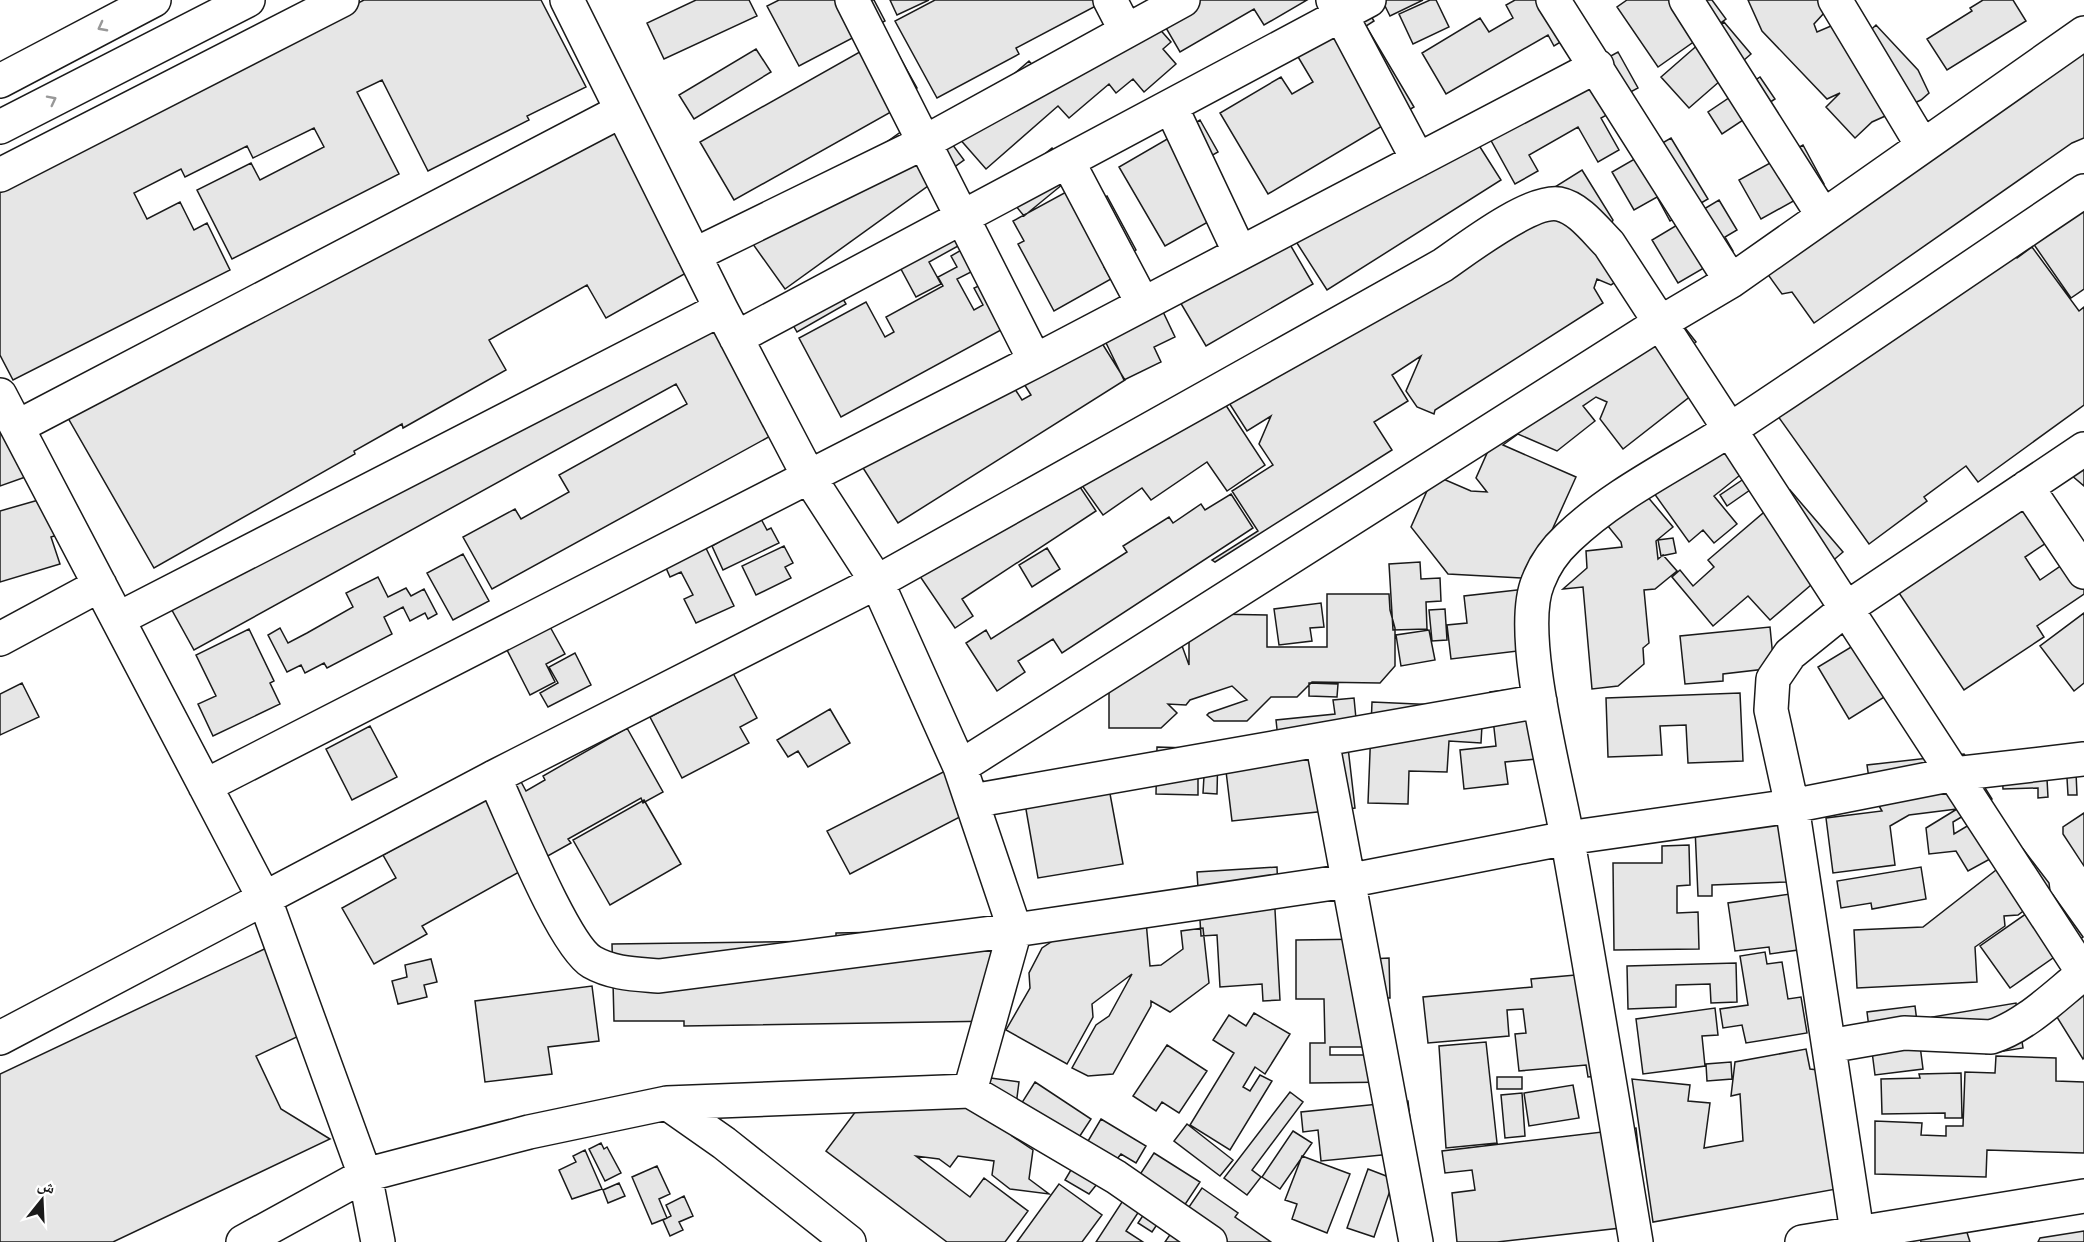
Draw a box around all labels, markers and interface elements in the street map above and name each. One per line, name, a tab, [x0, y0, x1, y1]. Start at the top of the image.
one-way arrow	[98, 20, 109, 31]
one-way arrow	[46, 96, 56, 107]
north arrow	[12, 1170, 72, 1230]
text: ش	[35, 1175, 58, 1198]

